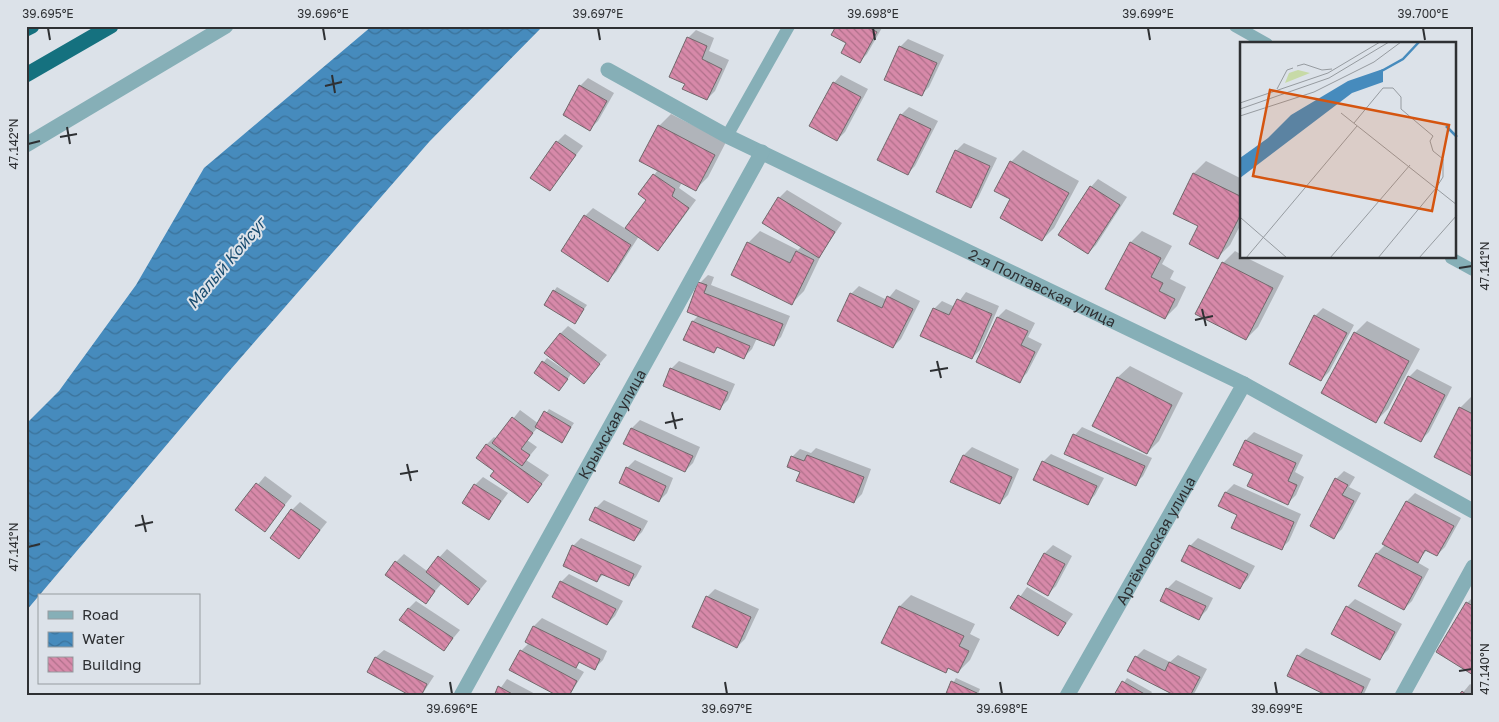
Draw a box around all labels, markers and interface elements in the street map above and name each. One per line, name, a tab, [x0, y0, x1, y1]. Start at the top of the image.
text: 39.695°E	[22, 6, 74, 21]
text: 39.696°E	[297, 6, 349, 21]
text: 39.697°E	[573, 6, 623, 21]
text: 39.698°E	[847, 6, 899, 21]
text: 39.699°E	[1122, 6, 1174, 21]
text: 39.700°E	[1397, 6, 1449, 21]
inset map	[1240, 42, 1456, 259]
text: 47.142°N	[6, 118, 21, 170]
water label: Малый Койсуг	[182, 211, 272, 313]
text: 47.141°N	[1477, 241, 1492, 291]
street label: 2-я Полтавская улица	[966, 244, 1119, 330]
street label: Крымская улица	[574, 366, 649, 482]
street label: Артёмовская улица	[1112, 473, 1199, 608]
text: 47.141°N	[6, 522, 21, 572]
legend	[38, 594, 200, 684]
text: Road	[82, 605, 119, 623]
text: Water	[82, 629, 125, 647]
text: 47.140°N	[1477, 643, 1492, 695]
text: Building	[82, 655, 142, 673]
text: 39.696°E	[426, 701, 478, 716]
text: 39.697°E	[702, 701, 752, 716]
text: 39.698°E	[976, 701, 1028, 716]
text: 39.699°E	[1251, 701, 1303, 716]

